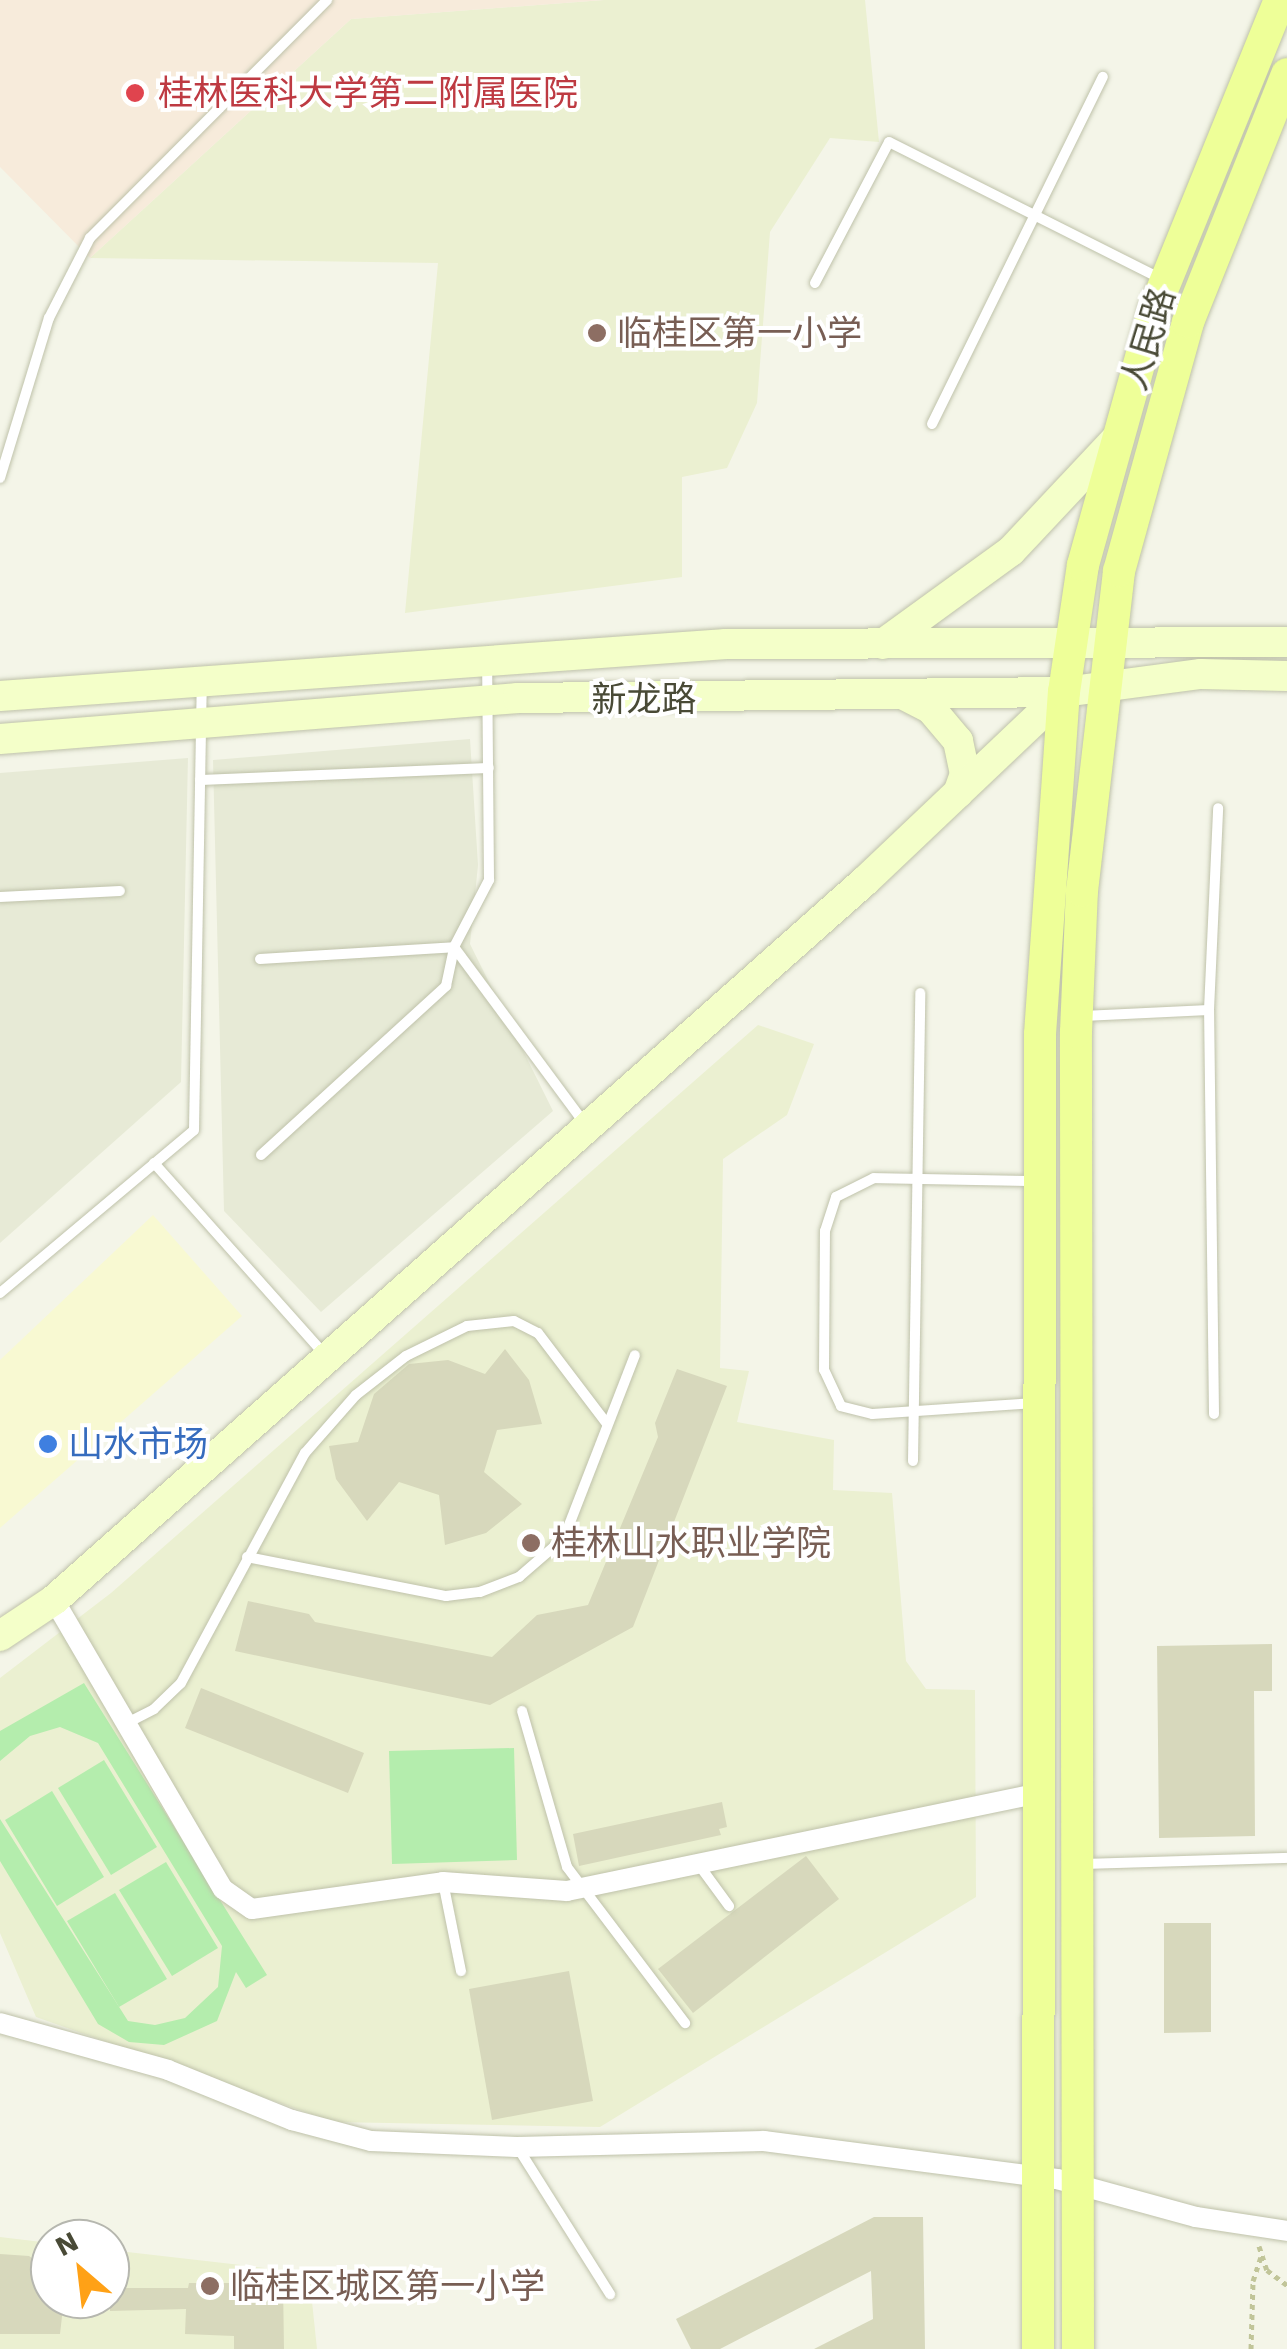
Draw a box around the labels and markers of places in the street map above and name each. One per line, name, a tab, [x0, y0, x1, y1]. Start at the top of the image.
place label: 桂林医科大学第二附属医院	[158, 72, 578, 114]
marker: 桂林医科大学第二附属医院	[122, 80, 148, 106]
place label: 临桂区第一小学	[617, 312, 862, 354]
marker: 临桂区第一小学	[586, 322, 608, 344]
place label: 山水市场	[68, 1423, 208, 1465]
marker: 山水市场	[37, 1433, 59, 1455]
place label: 桂林山水职业学院	[551, 1522, 831, 1564]
marker: 桂林山水职业学院	[520, 1532, 542, 1554]
place label: 临桂区城区第一小学	[230, 2265, 545, 2307]
marker: 临桂区城区第一小学	[199, 2275, 221, 2297]

